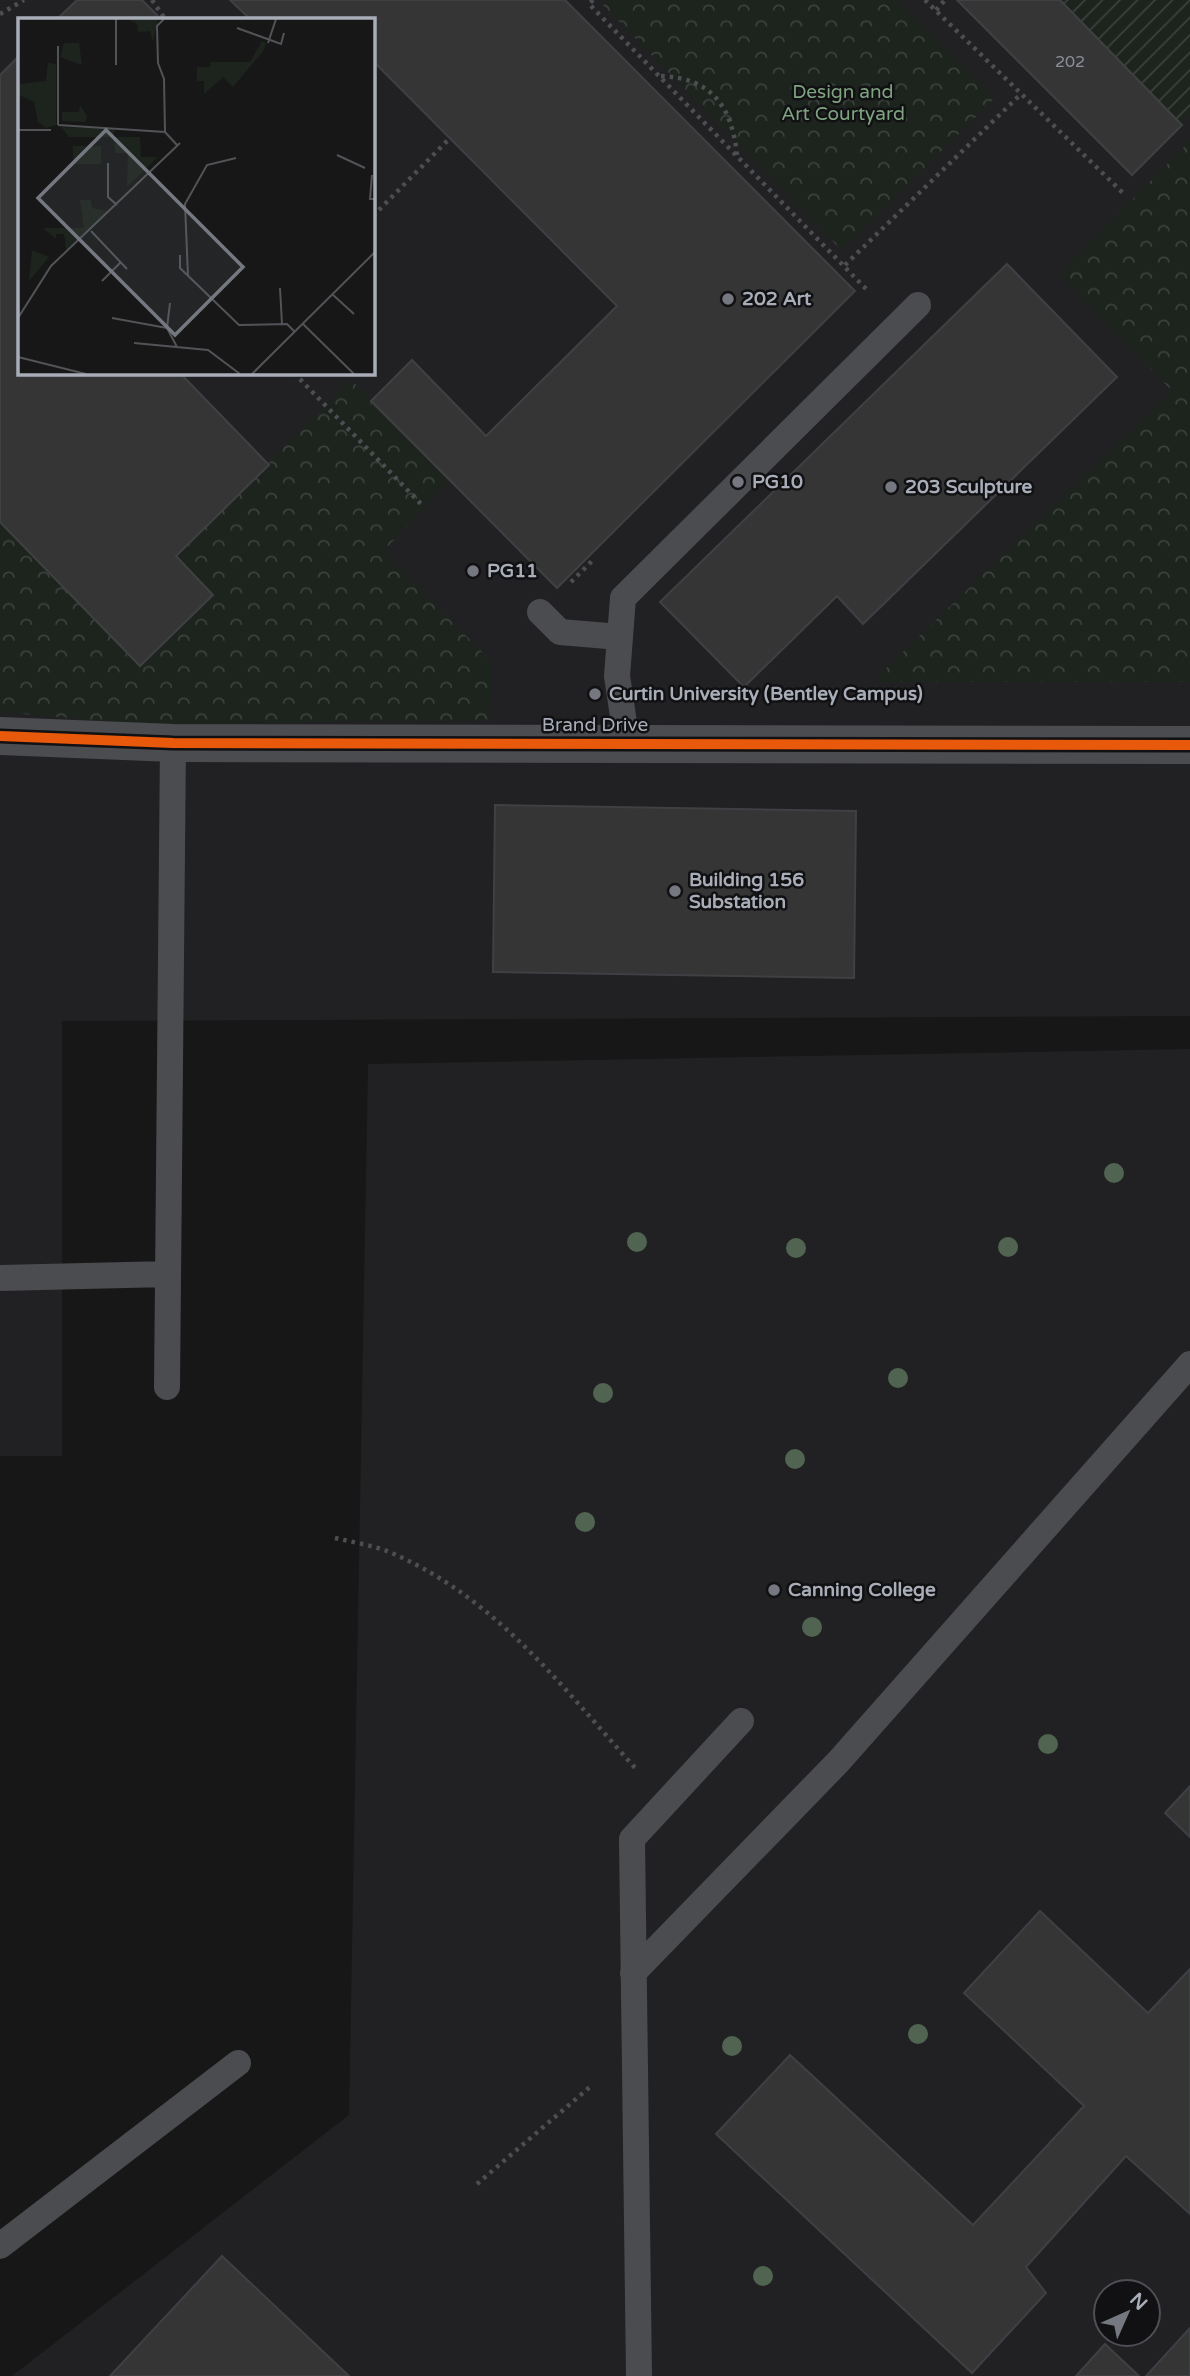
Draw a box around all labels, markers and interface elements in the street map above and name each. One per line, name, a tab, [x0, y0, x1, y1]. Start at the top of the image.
inset map	[18, 18, 374, 374]
house number: 202	[1055, 52, 1085, 72]
park label: Design and Art Courtyard	[781, 81, 905, 125]
place label: 202 Art	[742, 288, 812, 310]
marker: 202 Art	[720, 291, 736, 307]
place label: PG10	[752, 471, 803, 493]
marker: PG10	[730, 474, 746, 490]
place label: 203 Sculpture	[905, 476, 1033, 499]
marker: 203 Sculpture	[883, 479, 899, 495]
place label: PG11	[487, 560, 538, 582]
marker: PG11	[465, 563, 481, 579]
place label: Curtin University (Bentley Campus)	[609, 683, 923, 706]
marker: Curtin University (Bentley Campus)	[587, 686, 603, 702]
street label: Brand Drive	[542, 714, 648, 736]
place label: Building 156 Substation	[689, 869, 804, 913]
marker: Building 156 Substation	[667, 883, 683, 899]
place label: Canning College	[788, 1579, 936, 1602]
marker: Canning College	[766, 1582, 782, 1598]
north arrow	[1092, 2278, 1162, 2348]
text: N	[1125, 2289, 1151, 2315]

